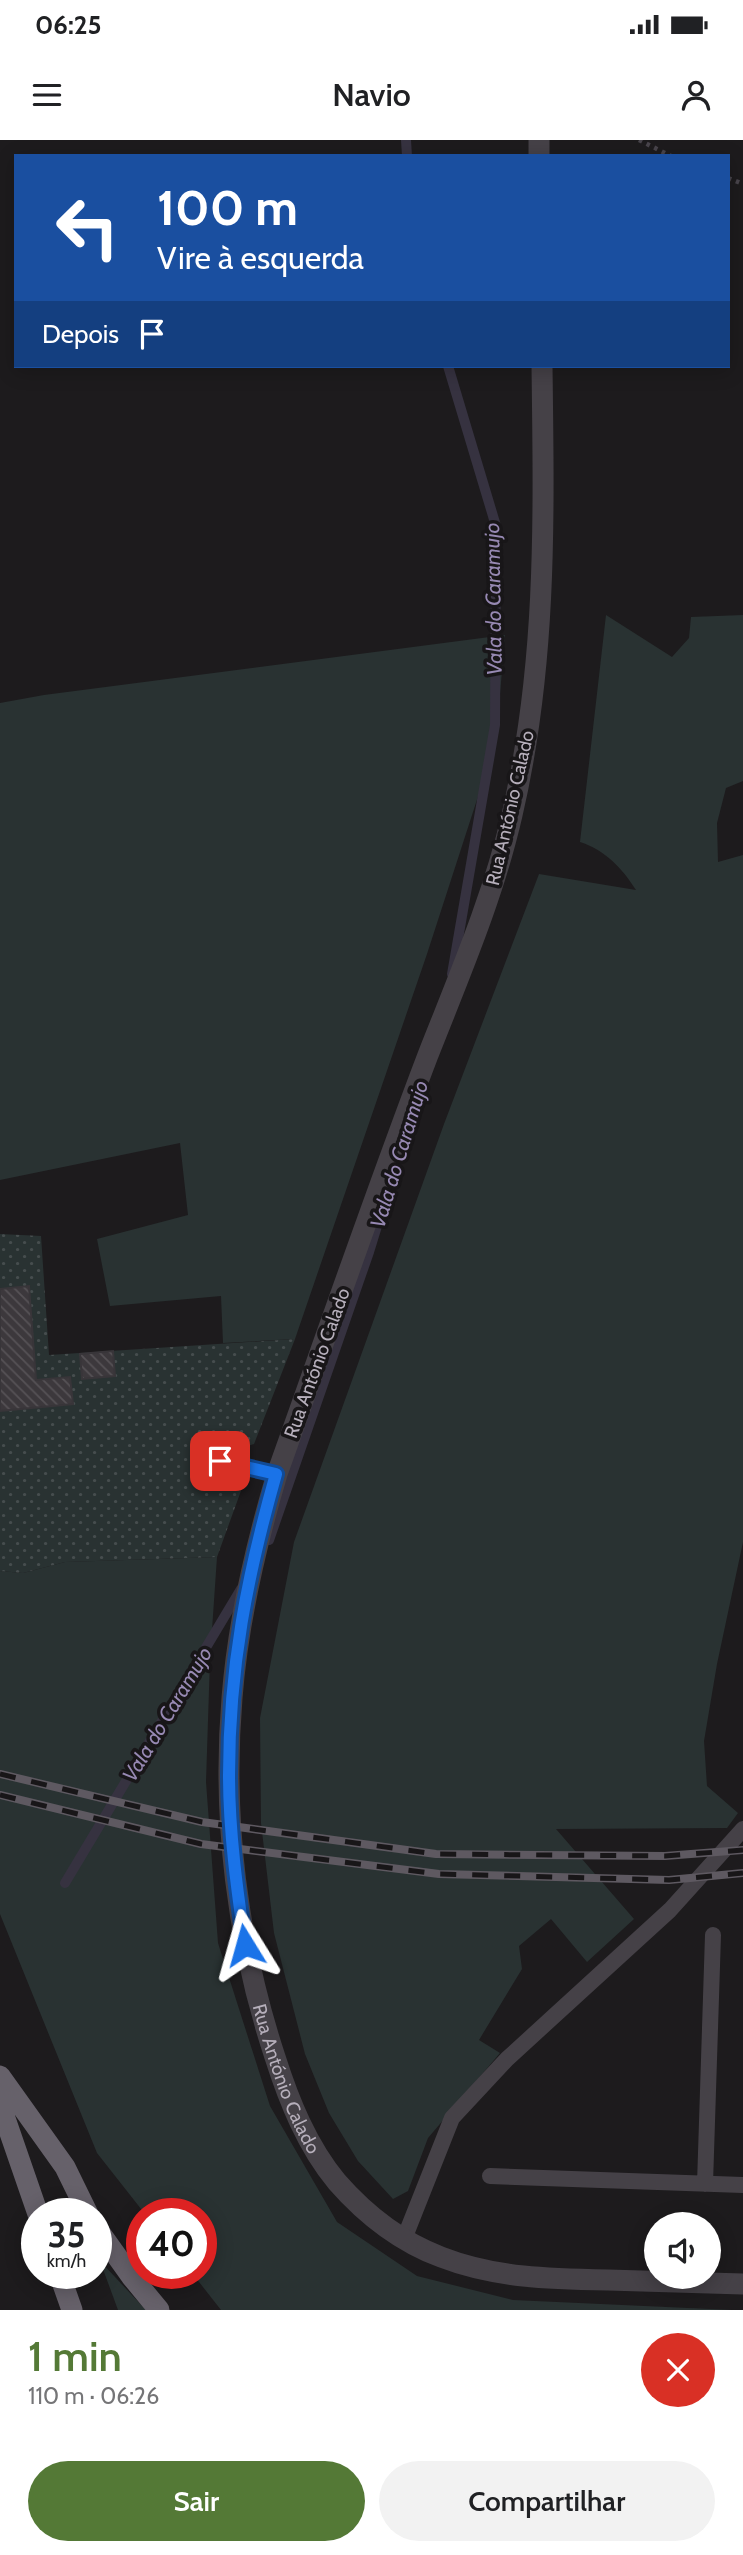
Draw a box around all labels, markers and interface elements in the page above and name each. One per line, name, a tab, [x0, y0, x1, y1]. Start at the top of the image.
text: 06:25	[35, 9, 101, 41]
text: Navio	[332, 75, 411, 114]
icon: menu	[28, 76, 66, 114]
icon: person	[677, 76, 715, 114]
text: 100 m	[157, 178, 298, 237]
icon: left	[42, 182, 133, 273]
text: Vire à esquerda	[157, 238, 364, 277]
icon: arrive	[133, 315, 171, 353]
text: Depois	[42, 318, 119, 350]
water label: Vala do Caramujo	[479, 522, 508, 676]
street label: Rua António Calado	[481, 728, 539, 888]
water label: Vala do Caramujo	[365, 1077, 434, 1231]
street label: Rua António Calado	[279, 1285, 355, 1441]
pin	[190, 1431, 250, 1491]
icon: arrive	[201, 1442, 239, 1480]
water label: Vala do Caramujo	[117, 1642, 218, 1786]
position arrow	[208, 1908, 282, 1982]
street label: Rua António Calado	[248, 2001, 325, 2158]
speed limit sign: 40	[126, 2198, 217, 2289]
map controls	[644, 2212, 721, 2289]
button: sound	[644, 2212, 721, 2289]
text: 35	[48, 2213, 85, 2256]
text: km/h	[47, 2250, 86, 2272]
text: 1 min	[28, 2330, 122, 2382]
button: close	[641, 2333, 715, 2407]
text: 110 m · 06:26	[28, 2382, 159, 2410]
button: Sair	[28, 2461, 365, 2541]
button: Compartilhar	[379, 2461, 715, 2541]

